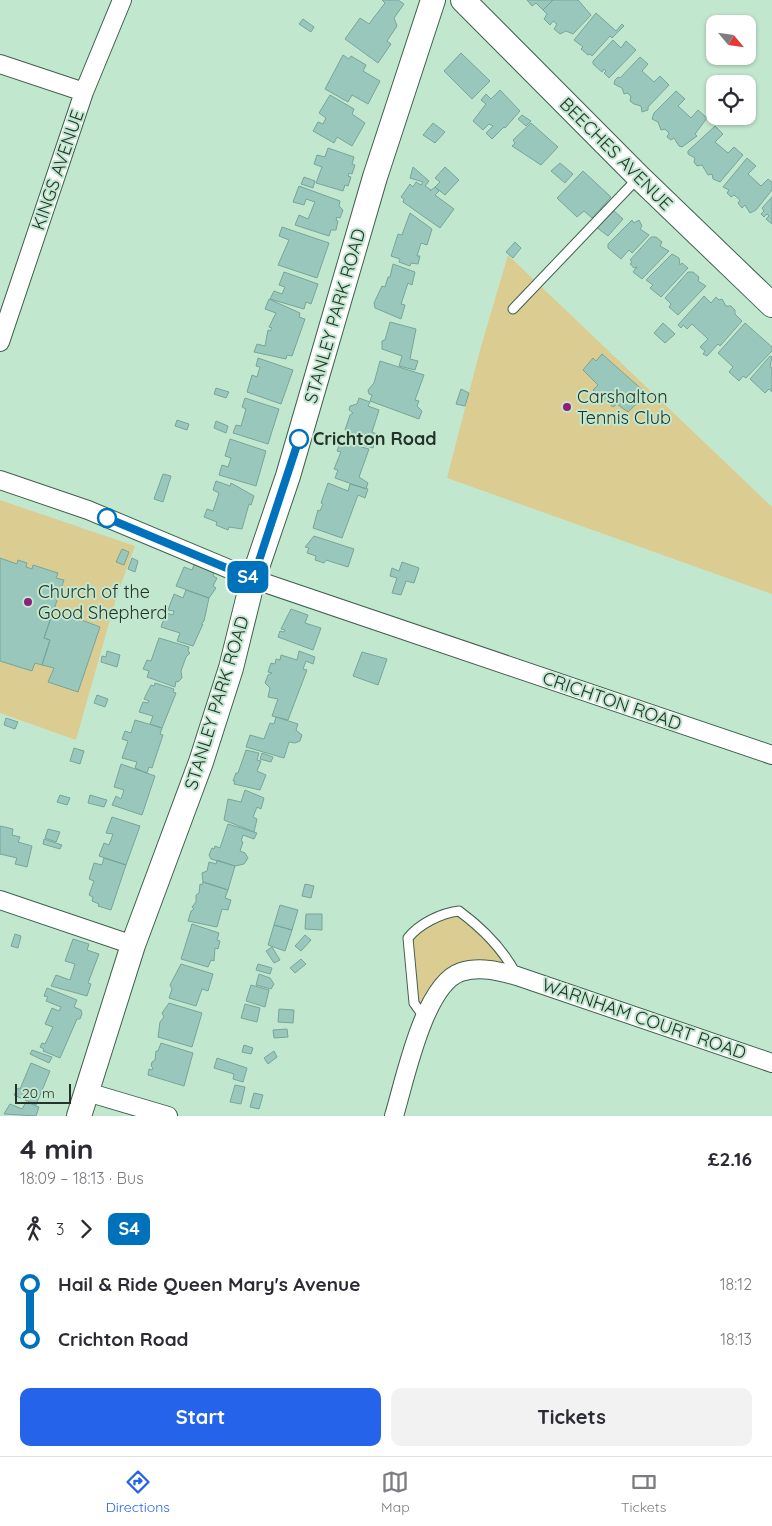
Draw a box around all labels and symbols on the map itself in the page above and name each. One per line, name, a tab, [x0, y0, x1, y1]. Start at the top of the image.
north arrow	[706, 15, 756, 65]
street label: BEECHES AVENUE	[555, 92, 678, 215]
street label: KINGS AVENUE	[26, 107, 89, 233]
street label: STANLEY PARK ROAD	[299, 226, 370, 406]
place label: Carshalton Tennis Club	[577, 385, 671, 429]
marker: Carshalton Tennis Club	[561, 401, 573, 413]
place label: Crichton Road	[313, 427, 437, 450]
marker: Crichton Road	[289, 429, 309, 449]
unlabelled marker	[97, 508, 117, 528]
line badge: S4	[226, 561, 270, 593]
place label: Church of the Good Shepherd	[38, 580, 167, 624]
marker: Church of the Good Shepherd	[22, 596, 34, 608]
street label: STANLEY PARK ROAD	[179, 613, 254, 793]
street label: CRICHTON ROAD	[540, 666, 685, 735]
street label: WARNHAM COURT ROAD	[539, 973, 749, 1064]
scale bar	[15, 1081, 71, 1104]

